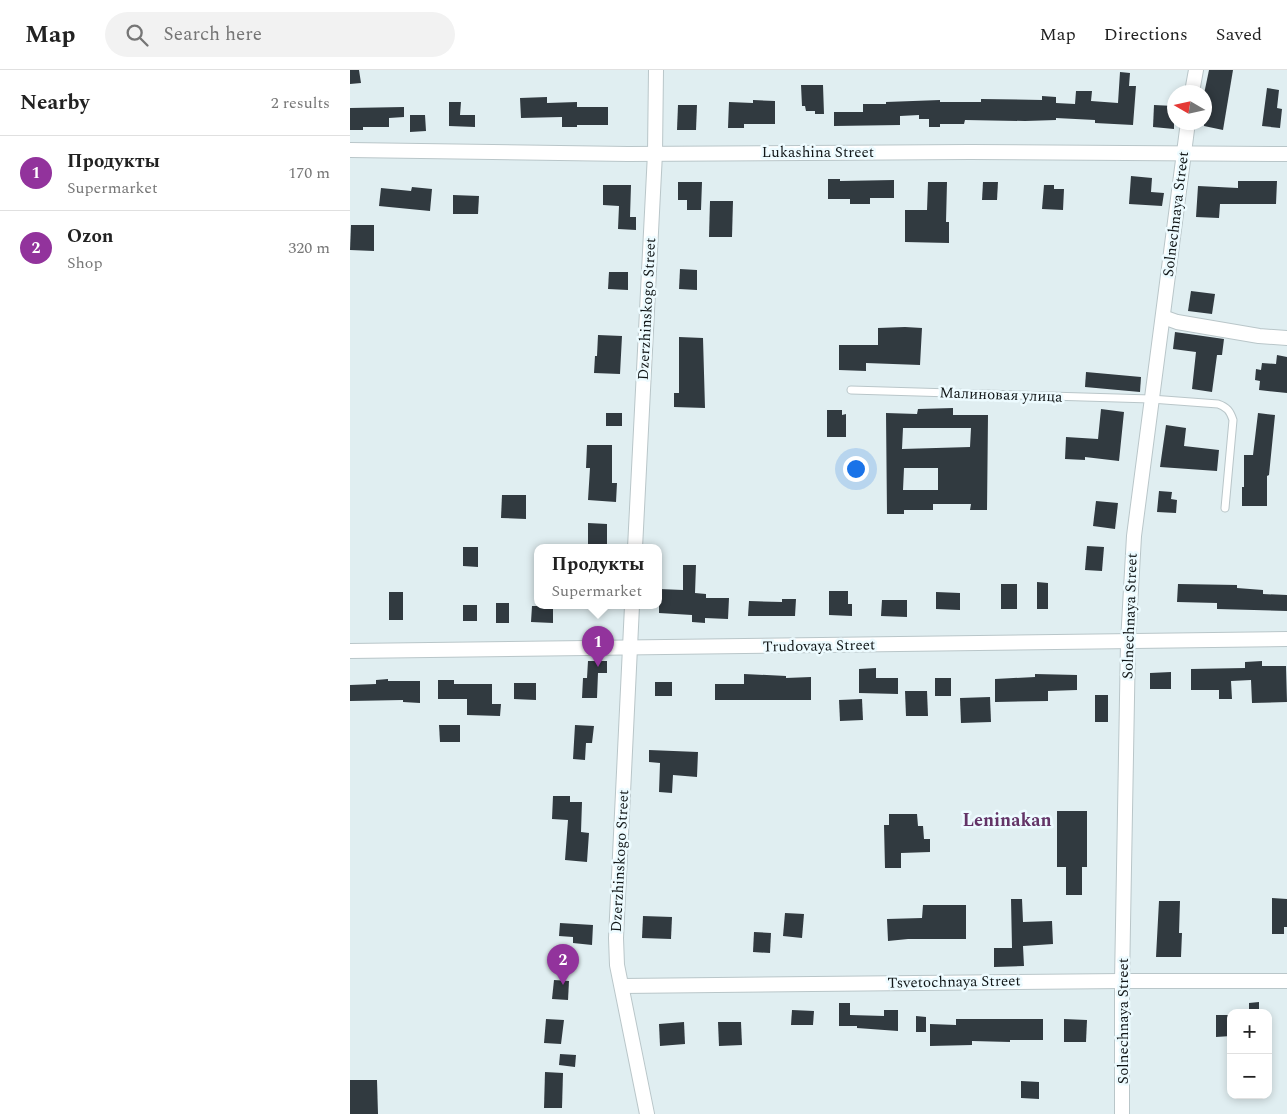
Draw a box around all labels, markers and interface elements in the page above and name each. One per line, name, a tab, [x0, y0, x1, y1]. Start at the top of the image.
search box	[105, 12, 455, 57]
text: Map	[25, 17, 75, 53]
text: Search here	[163, 20, 262, 49]
icon: search	[123, 21, 151, 49]
text: Map	[1040, 21, 1076, 48]
text: Directions	[1104, 21, 1188, 48]
text: Saved	[1216, 21, 1262, 48]
north arrow	[1167, 85, 1212, 130]
text: Nearby	[20, 87, 90, 119]
text: 2 results	[271, 91, 330, 115]
street label: Lukashina Street	[762, 141, 874, 164]
text: Продукты	[67, 147, 160, 176]
street label: Solnechnaya Street	[1157, 150, 1195, 278]
text: 1	[32, 161, 40, 185]
text: 170 m	[288, 161, 330, 185]
text: Supermarket	[67, 176, 158, 200]
text: Ozon	[67, 222, 114, 251]
text: 2	[32, 236, 40, 260]
text: 320 m	[288, 236, 330, 260]
street label: Dzerzhinskogo Street	[632, 237, 662, 381]
text: Shop	[67, 251, 103, 275]
street label: Малиновая улица	[939, 381, 1064, 409]
your location	[843, 456, 869, 482]
popup	[534, 544, 662, 609]
text: Продукты	[552, 550, 644, 579]
street label: Solnechnaya Street	[1116, 553, 1144, 679]
text: Supermarket	[552, 579, 642, 603]
pin: 1	[582, 626, 614, 667]
street label: Trudovaya Street	[762, 634, 876, 658]
street label: Dzerzhinskogo Street	[605, 789, 635, 933]
district label: Leninakan	[962, 807, 1052, 834]
pin: 2	[547, 944, 579, 985]
street label: Solnechnaya Street	[1112, 958, 1135, 1084]
street label: Tsvetochnaya Street	[887, 969, 1021, 995]
map controls	[1227, 1009, 1272, 1099]
button: +	[1227, 1009, 1272, 1054]
button: −	[1227, 1054, 1272, 1099]

